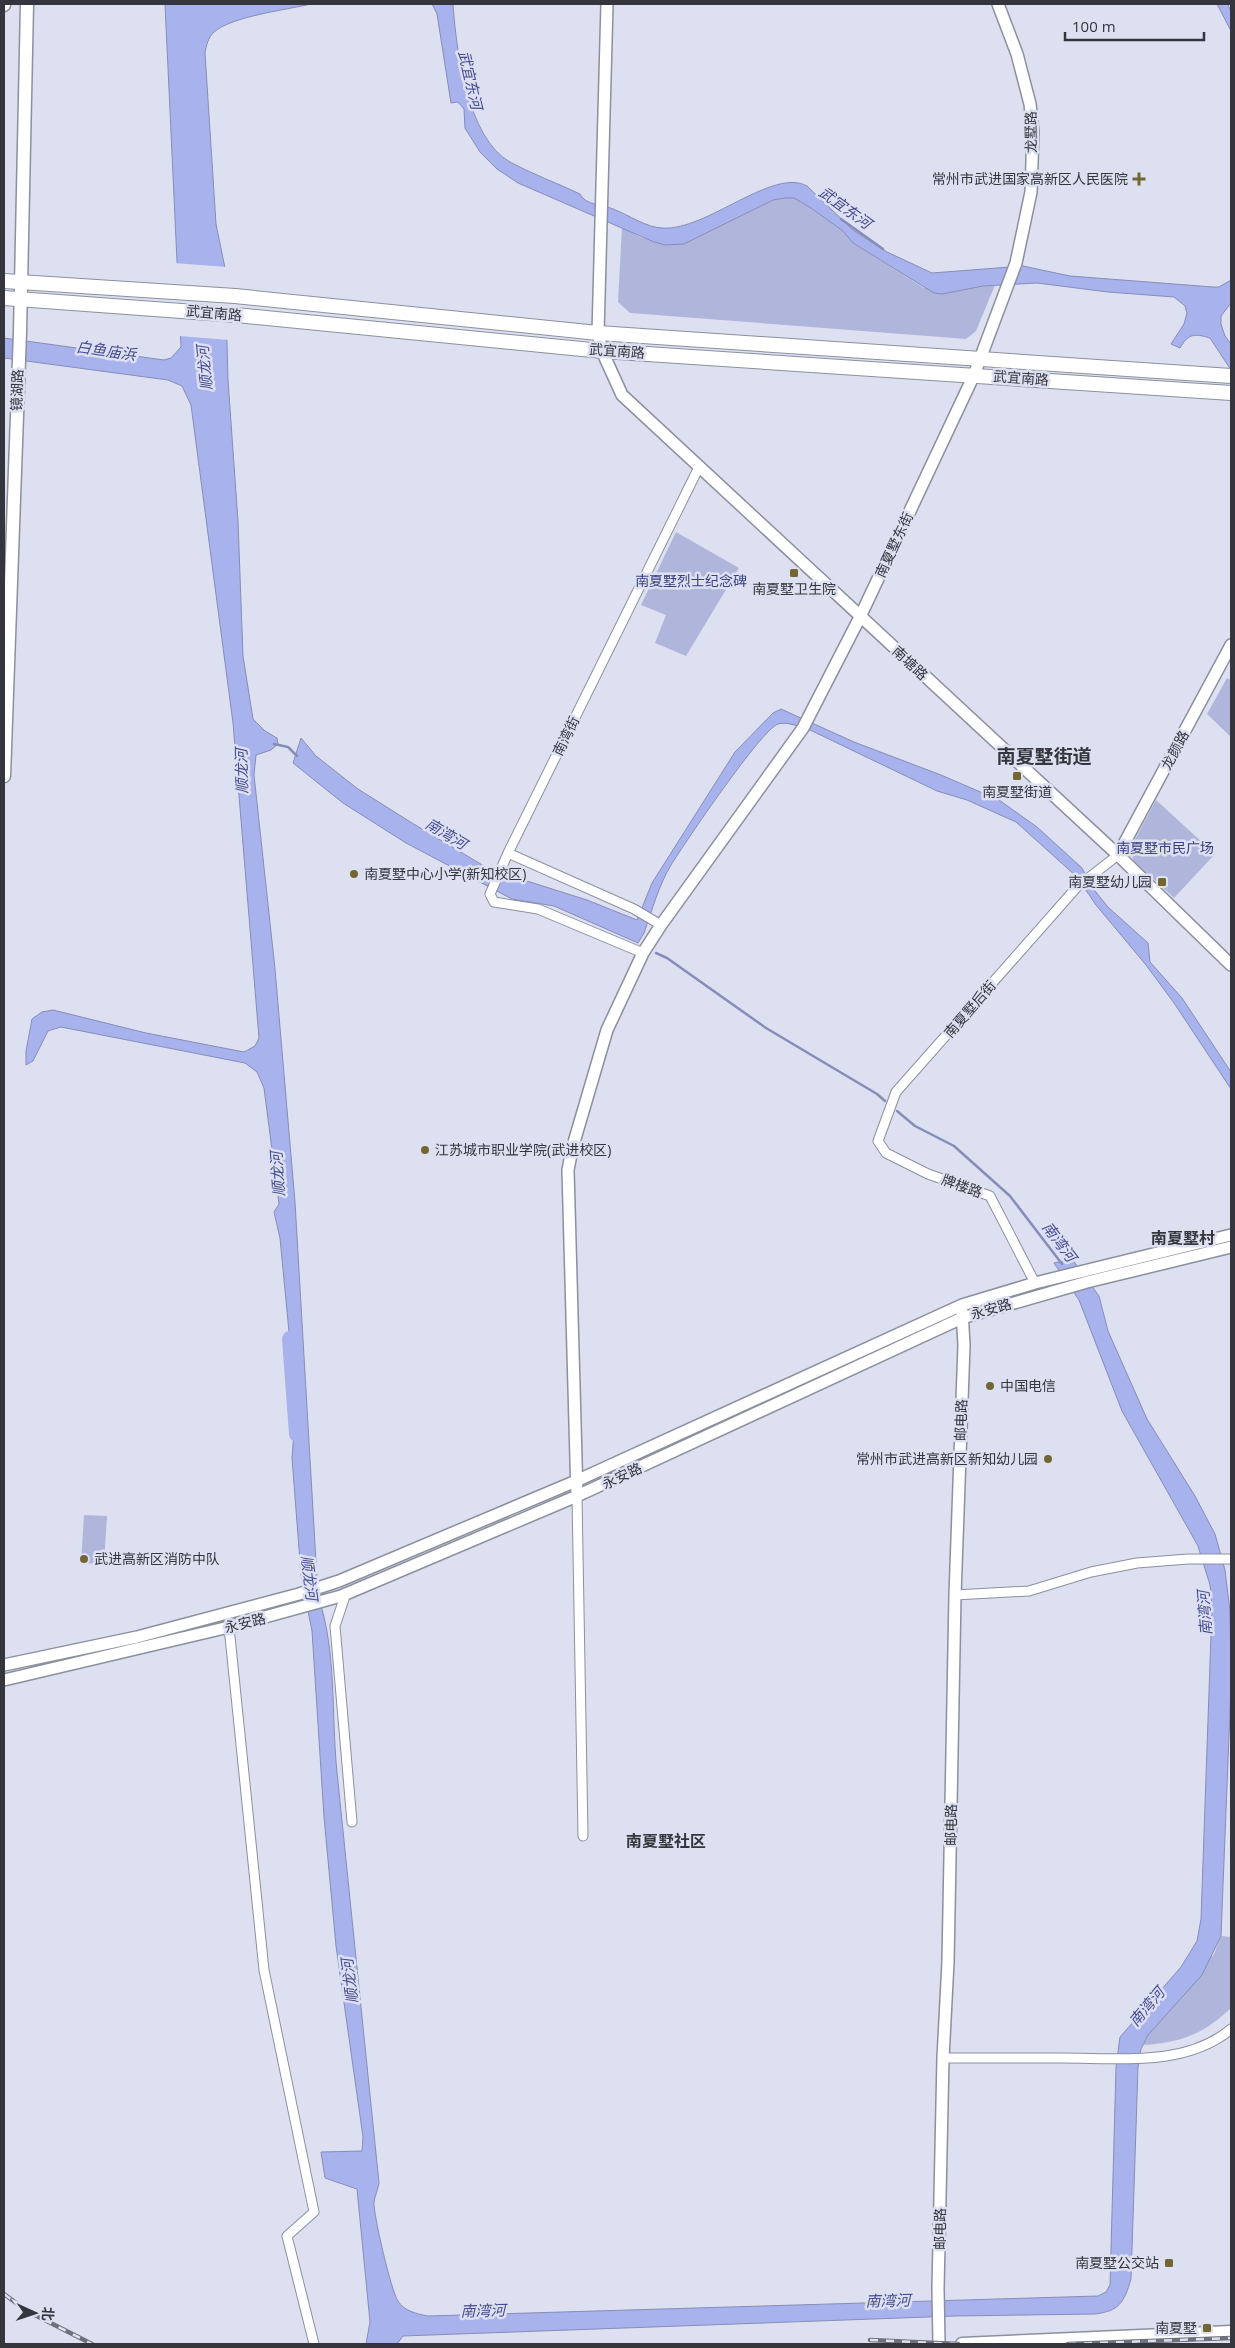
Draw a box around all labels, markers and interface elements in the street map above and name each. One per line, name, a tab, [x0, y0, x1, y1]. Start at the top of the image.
scale bar	[1065, 10, 1204, 42]
text: 100 m	[1072, 16, 1116, 36]
water label: 武宜东河	[454, 48, 488, 114]
street label: 龙墅路	[1021, 111, 1040, 153]
place label: 常州市武进国家高新区人民医院	[932, 169, 1128, 188]
marker: 常州市武进国家高新区人民医院	[1132, 172, 1146, 186]
water label: 武宜东河	[815, 181, 878, 235]
street label: 武宜南路	[185, 301, 243, 324]
water label: 白鱼庙浜	[75, 336, 139, 364]
street label: 武宜南路	[588, 339, 646, 362]
water label: 顺龙河	[191, 342, 216, 392]
street label: 武宜南路	[992, 366, 1050, 389]
street label: 镜湖路	[6, 369, 27, 411]
street label: 南夏墅东街	[870, 509, 917, 581]
marker: 南夏墅卫生院	[788, 567, 800, 579]
park label: 南夏墅烈士纪念碑	[635, 571, 747, 590]
place label: 南夏墅卫生院	[752, 579, 836, 598]
street label: 南塘路	[889, 641, 932, 684]
street label: 南湾街	[548, 713, 583, 759]
street label: 龙颜路	[1156, 727, 1193, 773]
district label: 南夏墅街道	[996, 743, 1092, 769]
water label: 顺龙河	[231, 745, 251, 794]
marker: 南夏墅街道	[1011, 770, 1023, 782]
place label: 南夏墅街道	[982, 782, 1052, 801]
water label: 南湾河	[422, 813, 474, 855]
park label: 南夏墅市民广场	[1116, 838, 1214, 857]
place label: 南夏墅中心小学(新知校区)	[364, 864, 526, 883]
marker: 南夏墅中心小学(新知校区)	[348, 868, 360, 880]
place label: 南夏墅幼儿园	[1068, 872, 1152, 891]
marker: 南夏墅幼儿园	[1156, 876, 1168, 888]
street label: 南夏墅后街	[939, 976, 1000, 1041]
place label: 江苏城市职业学院(武进校区)	[435, 1140, 611, 1159]
marker: 江苏城市职业学院(武进校区)	[419, 1144, 431, 1156]
water label: 顺龙河	[265, 1148, 289, 1197]
street label: 牌楼路	[939, 1169, 985, 1202]
water label: 南湾河	[1038, 1217, 1083, 1268]
district label: 南夏墅村	[1151, 1227, 1215, 1249]
street label: 永安路	[968, 1294, 1014, 1323]
place label: 中国电信	[1000, 1376, 1056, 1395]
marker: 中国电信	[984, 1380, 996, 1392]
street label: 邮电路	[950, 1399, 971, 1441]
place label: 常州市武进高新区新知幼儿园	[856, 1449, 1038, 1468]
marker: 常州市武进高新区新知幼儿园	[1042, 1453, 1054, 1465]
street label: 永安路	[599, 1458, 645, 1493]
place label: 武进高新区消防中队	[94, 1549, 220, 1568]
marker: 武进高新区消防中队	[78, 1553, 90, 1565]
water label: 顺龙河	[297, 1554, 323, 1604]
water label: 南湾河	[1192, 1587, 1216, 1636]
street label: 永安路	[222, 1608, 268, 1637]
street label: 邮电路	[941, 1804, 960, 1846]
district label: 南夏墅社区	[626, 1830, 706, 1852]
water label: 顺龙河	[336, 1955, 362, 2005]
water label: 南湾河	[1124, 1980, 1170, 2030]
street label: 邮电路	[930, 2208, 949, 2250]
place label: 南夏墅公交站	[1075, 2253, 1159, 2272]
marker: 南夏墅公交站	[1163, 2257, 1175, 2269]
north arrow	[10, 2288, 60, 2338]
water label: 南湾河	[865, 2290, 914, 2310]
water label: 南湾河	[460, 2300, 509, 2320]
text: 北	[39, 2306, 58, 2321]
place label: 南夏墅	[1155, 2318, 1197, 2337]
marker: 南夏墅	[1201, 2322, 1213, 2334]

